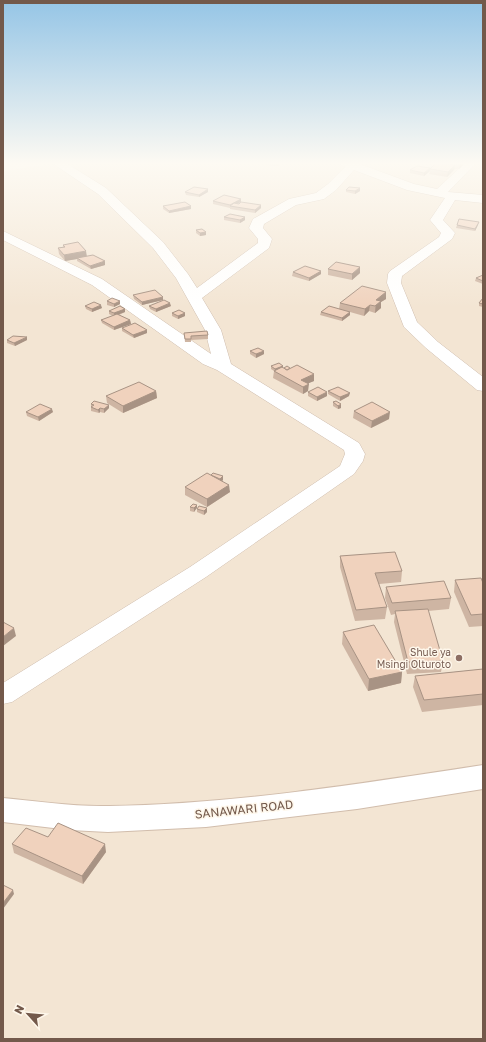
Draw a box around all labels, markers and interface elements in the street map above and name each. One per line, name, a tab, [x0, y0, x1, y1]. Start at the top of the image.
place label: Shule ya Msingi Olturoto	[377, 646, 451, 670]
marker: Shule ya Msingi Olturoto	[454, 653, 464, 663]
street label: SANAWARI ROAD	[194, 796, 294, 822]
north arrow	[8, 994, 48, 1034]
text: N	[11, 1003, 26, 1016]

